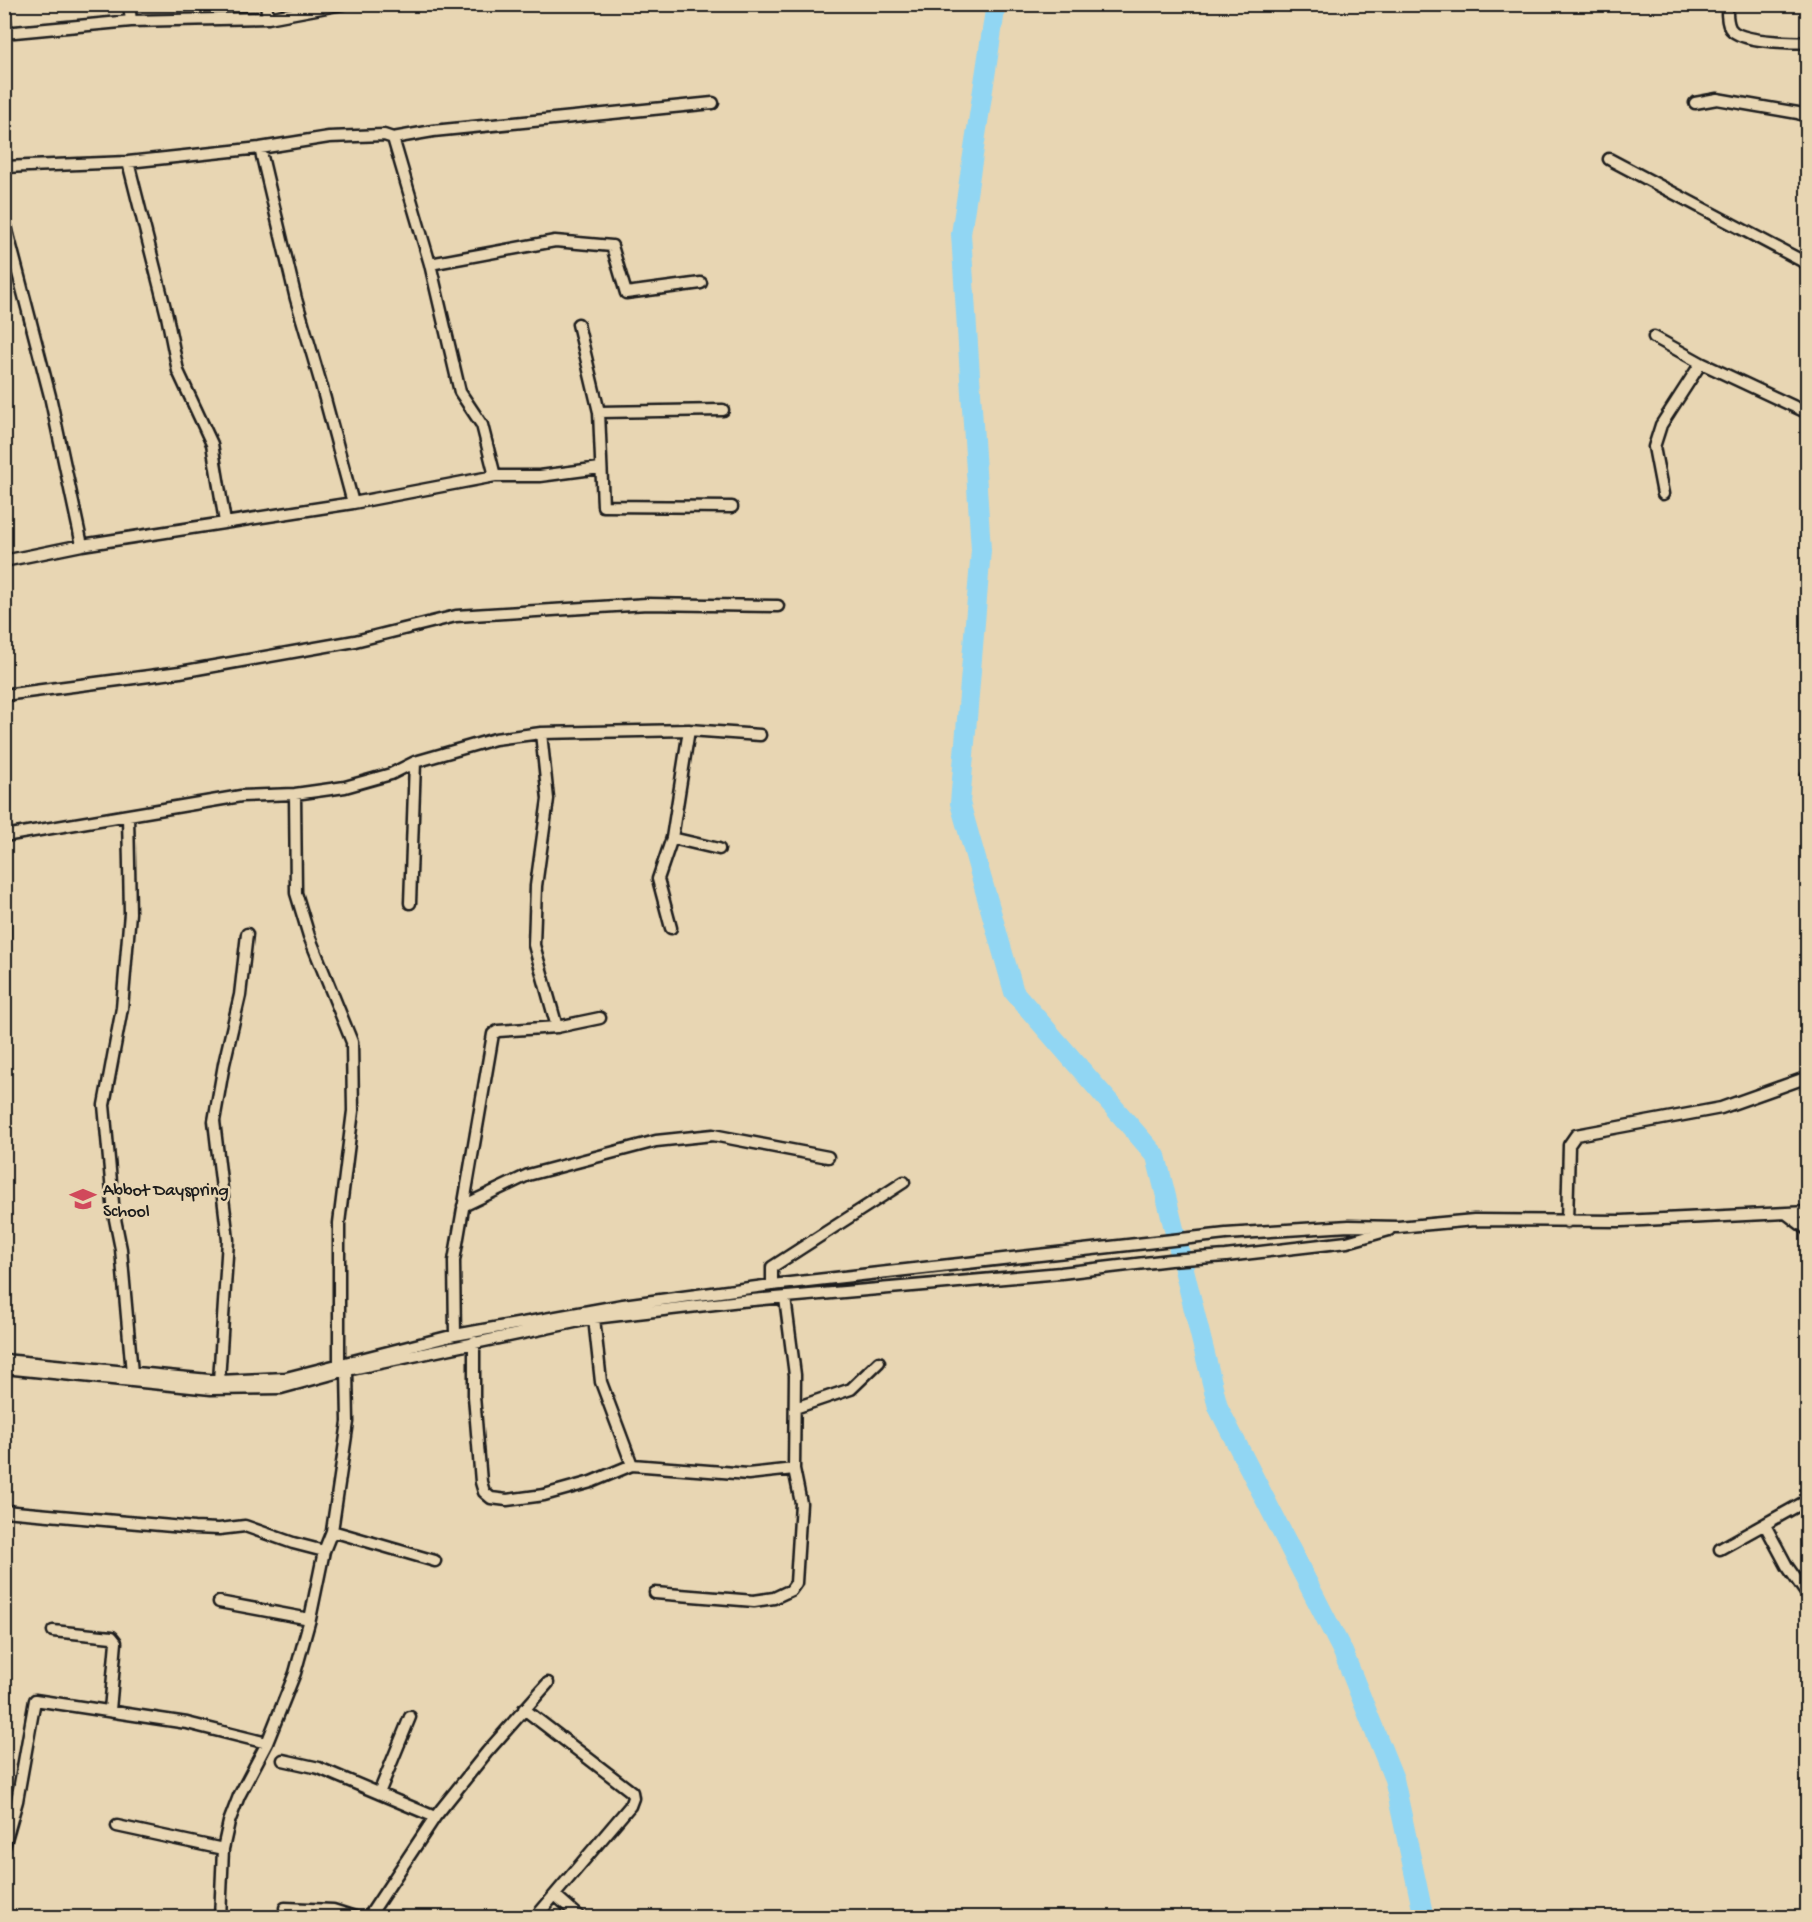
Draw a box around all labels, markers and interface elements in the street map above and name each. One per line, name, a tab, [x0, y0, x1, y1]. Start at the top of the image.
place label: Abbot Dayspring School	[103, 1181, 229, 1223]
school or university icon: Abbot Dayspring School	[68, 1184, 98, 1214]

